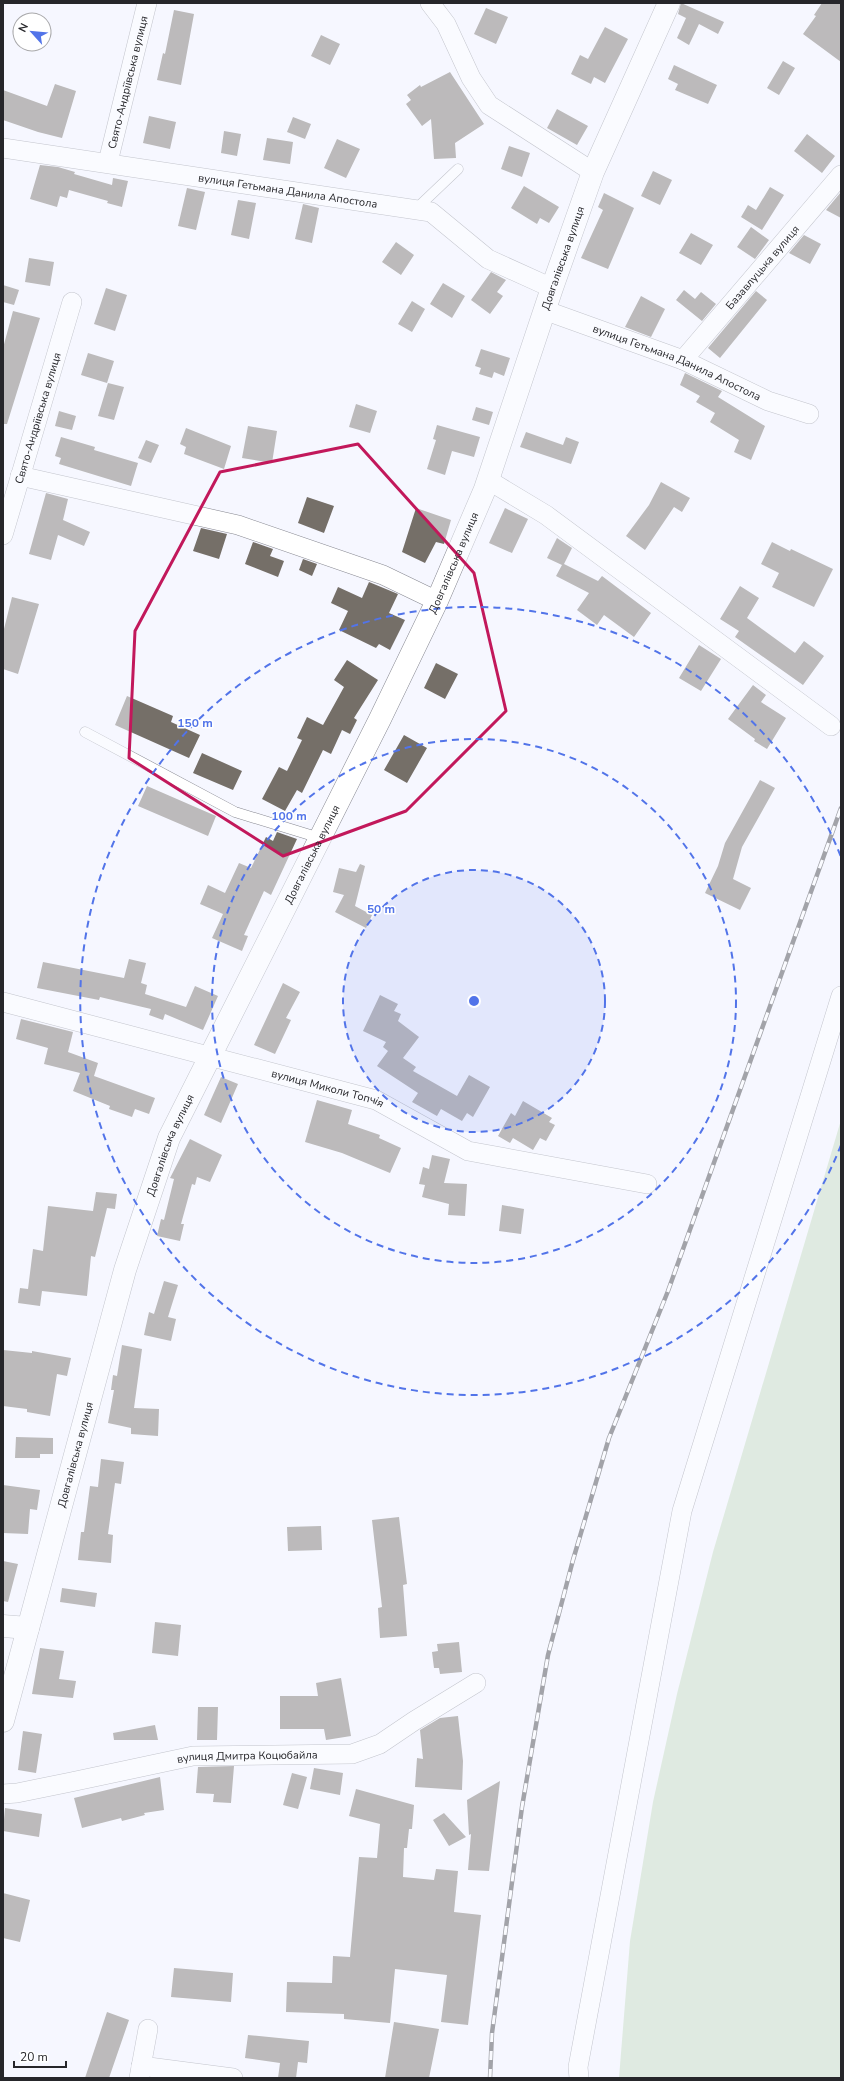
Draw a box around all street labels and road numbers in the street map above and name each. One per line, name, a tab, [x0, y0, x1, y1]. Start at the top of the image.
street label: Свято-Андріївська вулиця	[104, 14, 152, 151]
street label: вулиця Гетьмана Данила Апостола	[197, 170, 378, 212]
street label: Довгалівська вулиця	[538, 204, 588, 312]
street label: Базавлуцька вулиця	[722, 222, 803, 313]
street label: вулиця Гетьмана Данила Апостола	[591, 321, 763, 405]
street label: Свято-Андріївська вулиця	[12, 351, 65, 486]
street label: Довгалівська вулиця	[425, 510, 482, 616]
street label: Довгалівська вулиця	[281, 802, 344, 907]
street label: вулиця Миколи Топчія	[270, 1066, 387, 1111]
street label: Довгалівська вулиця	[143, 1092, 198, 1198]
street label: Довгалівська вулиця	[54, 1400, 97, 1509]
street label: вулиця Дмитра Коцюбайла	[175, 1747, 318, 1767]

